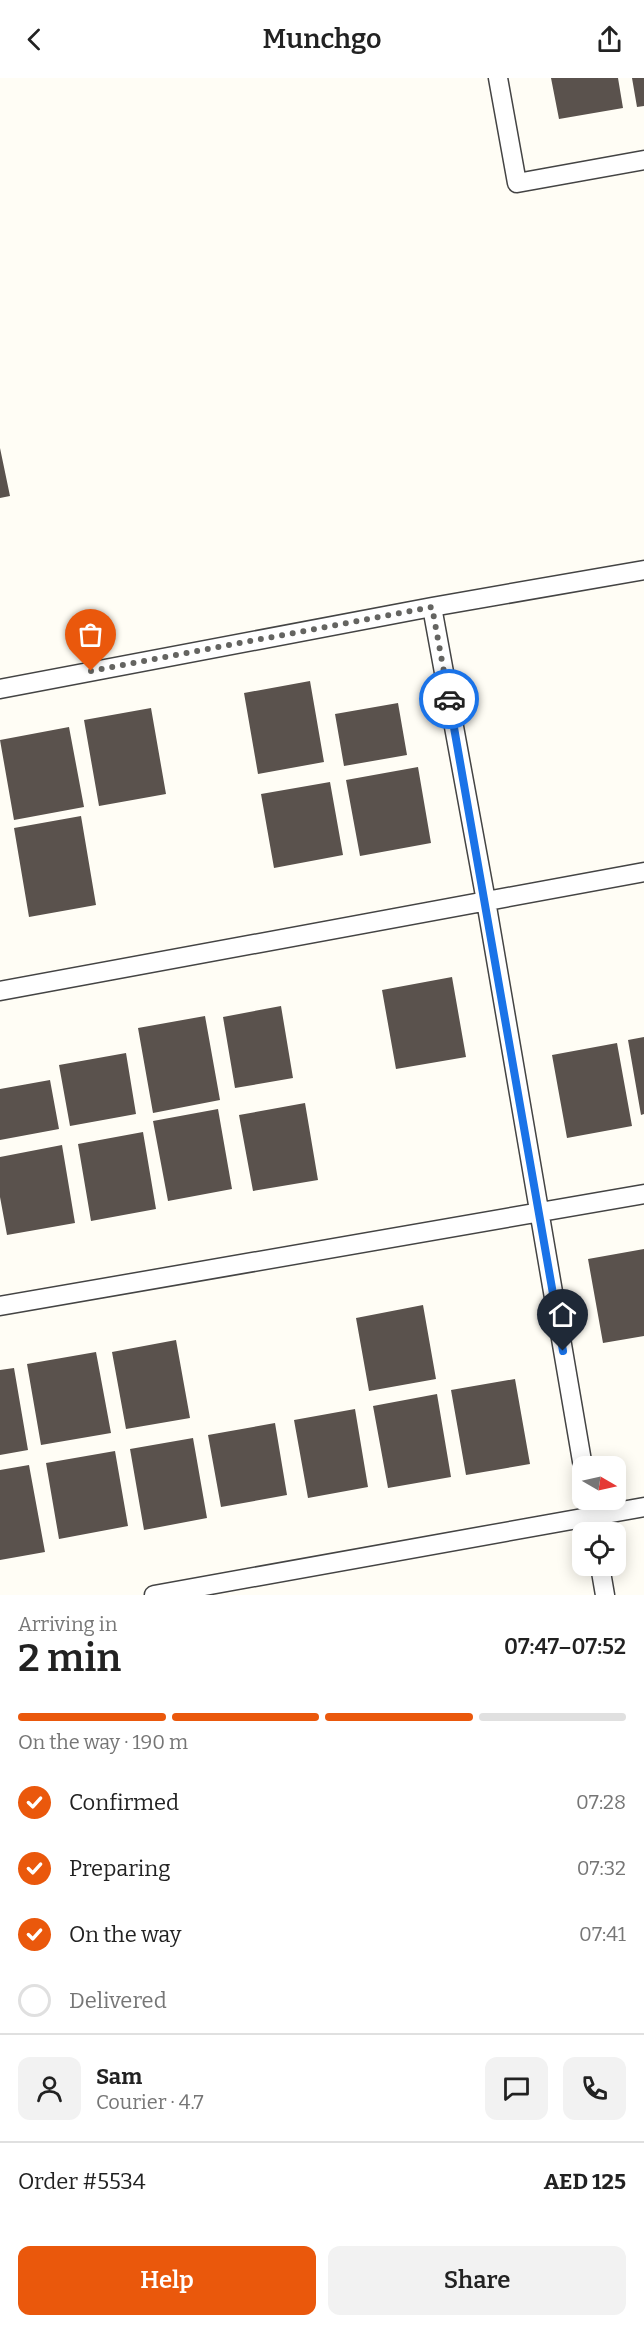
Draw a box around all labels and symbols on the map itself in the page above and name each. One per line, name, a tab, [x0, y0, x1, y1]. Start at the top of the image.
pin	[65, 609, 116, 671]
courier	[419, 669, 479, 729]
pin	[537, 1289, 588, 1351]
north arrow	[572, 1456, 626, 1510]

